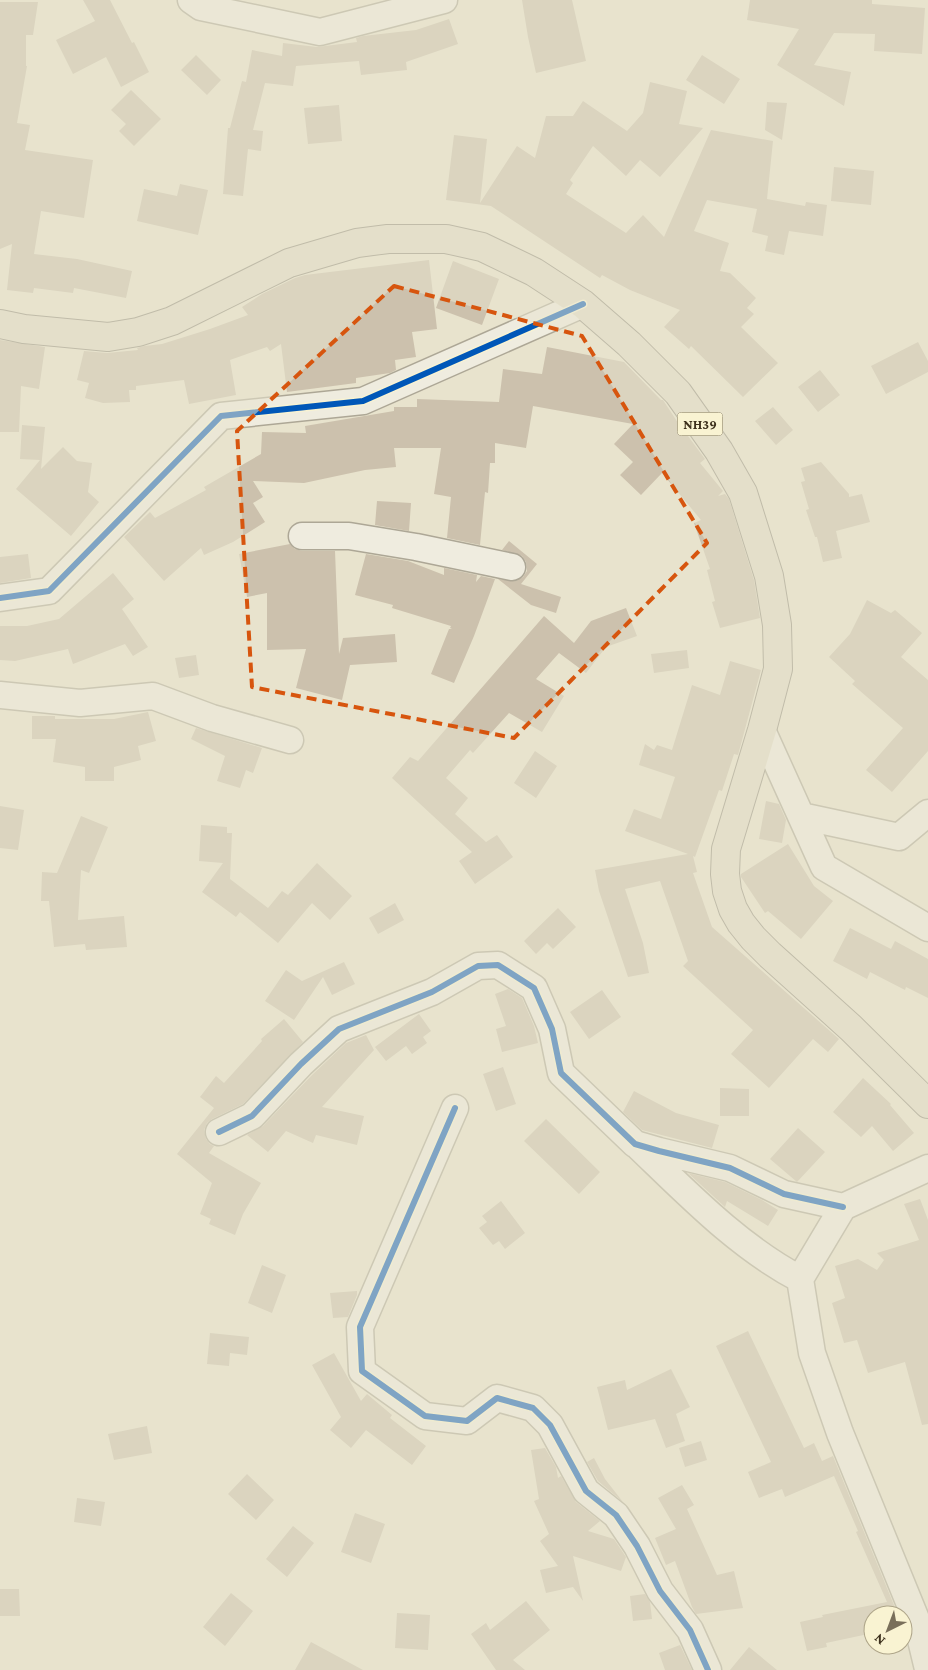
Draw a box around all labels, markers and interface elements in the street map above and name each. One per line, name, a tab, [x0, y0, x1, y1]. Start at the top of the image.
road number: NH39	[678, 412, 722, 436]
north arrow	[863, 1605, 913, 1655]
text: N	[870, 1630, 888, 1649]

